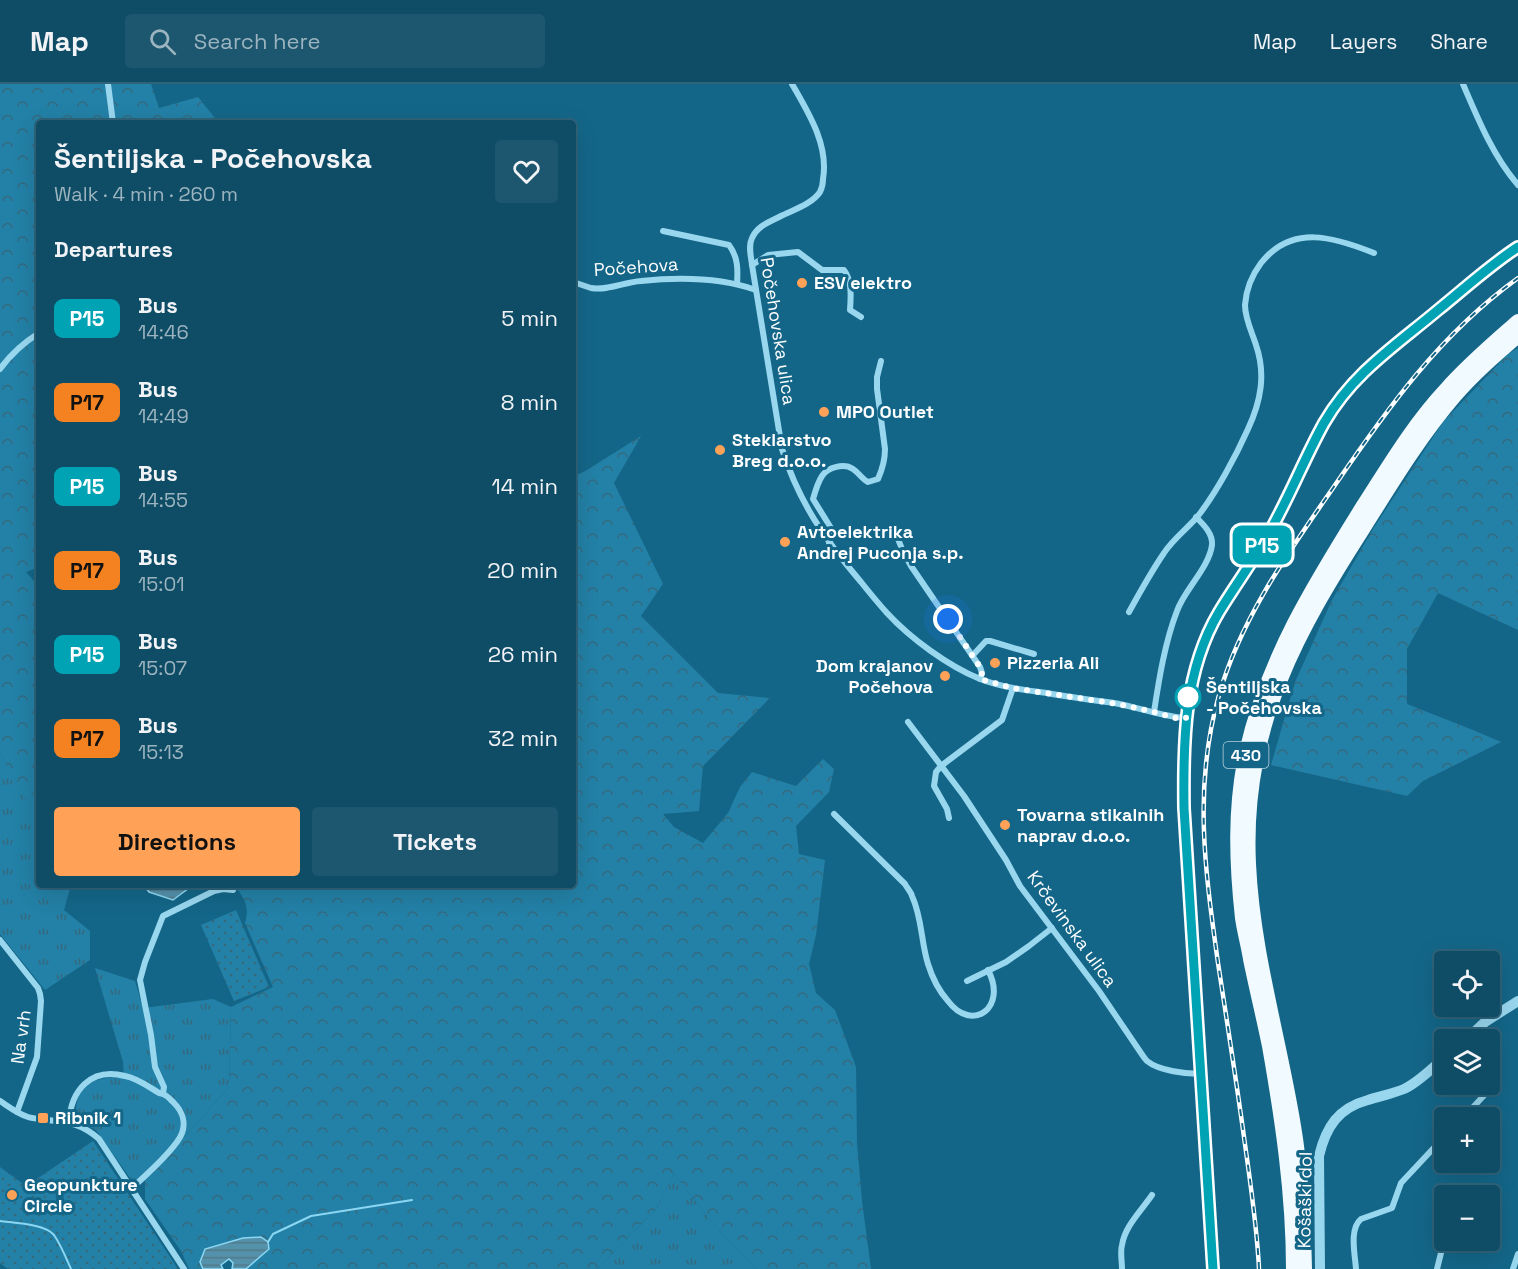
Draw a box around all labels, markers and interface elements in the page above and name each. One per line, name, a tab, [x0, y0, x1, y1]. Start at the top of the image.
search box	[125, 14, 545, 68]
text: Map	[30, 23, 89, 59]
icon: search	[146, 25, 179, 58]
text: Search here	[194, 27, 321, 55]
text: Map	[1253, 28, 1297, 55]
text: Layers	[1330, 28, 1397, 55]
text: Share	[1430, 28, 1488, 55]
text: Šentiljska - Počehovska	[54, 140, 372, 176]
button: heart	[495, 140, 558, 203]
text: Walk · 4 min · 260 m	[54, 181, 238, 207]
text: Departures	[54, 235, 173, 263]
street label: Počehova	[593, 252, 679, 281]
street label: Počehovska ulica	[755, 255, 802, 406]
place label: ESV elektro	[814, 271, 912, 294]
marker: ESV elektro	[795, 276, 809, 290]
text: Bus	[138, 291, 178, 319]
text: 5 min	[501, 304, 558, 332]
text: P15	[70, 305, 104, 332]
text: 14:46	[138, 319, 189, 345]
text: Bus	[138, 375, 178, 403]
text: 8 min	[501, 388, 558, 416]
text: P17	[70, 389, 104, 416]
place label: MPO Outlet	[836, 400, 934, 423]
text: 14:49	[138, 403, 189, 429]
marker: MPO Outlet	[817, 405, 831, 419]
place label: Steklarstvo Breg d.o.o.	[732, 428, 832, 472]
marker: Steklarstvo Breg d.o.o.	[713, 443, 727, 457]
text: Bus	[138, 459, 178, 487]
text: 14 min	[492, 472, 558, 500]
text: P15	[70, 473, 104, 500]
text: 14:55	[138, 487, 188, 513]
place label: Avtoelektrika Andrej Puconja s.p.	[797, 520, 964, 564]
line badge: P15	[1228, 526, 1296, 564]
text: P15	[1245, 532, 1279, 559]
marker: Avtoelektrika Andrej Puconja s.p.	[778, 535, 792, 549]
text: Bus	[138, 543, 178, 571]
text: 20 min	[487, 556, 558, 584]
text: P17	[70, 557, 104, 584]
text: 15:01	[138, 571, 185, 597]
your location	[933, 604, 963, 634]
text: Bus	[138, 627, 178, 655]
text: 26 min	[488, 640, 558, 668]
text: P15	[70, 641, 104, 668]
place label: Pizzeria Ali	[1007, 651, 1099, 674]
place label: Dom krajanov Počehova	[816, 654, 934, 698]
text: 15:07	[138, 655, 187, 681]
marker: Pizzeria Ali	[988, 656, 1002, 670]
marker: Dom krajanov Počehova	[938, 669, 952, 683]
place label: Šentiljska - Počehovska	[1206, 675, 1322, 719]
marker: Šentiljska - Počehovska	[1175, 684, 1201, 710]
text: Bus	[138, 711, 178, 739]
text: 32 min	[488, 724, 558, 752]
text: P17	[70, 725, 104, 752]
text: 15:13	[138, 739, 184, 765]
road number: 430	[1224, 742, 1268, 768]
place label: Tovarna stikalnih naprav d.o.o.	[1017, 803, 1164, 847]
button: Directions	[54, 807, 300, 876]
button: Tickets	[312, 807, 558, 876]
marker: Tovarna stikalnih naprav d.o.o.	[998, 818, 1012, 832]
street label: Krčevinska ulica	[1022, 866, 1122, 992]
map controls	[1434, 951, 1500, 1251]
button: locate	[1434, 951, 1500, 1017]
street label: Na vrh	[5, 1008, 36, 1065]
button: layers	[1434, 1029, 1500, 1095]
place label: Ribnik 1	[55, 1106, 121, 1129]
button: +	[1434, 1107, 1500, 1173]
marker: Ribnik 1	[36, 1111, 50, 1125]
street label: Košaški dol	[1292, 1151, 1317, 1249]
place label: Geopunkture Circle	[24, 1173, 138, 1217]
button: −	[1434, 1185, 1500, 1251]
marker: Geopunkture Circle	[5, 1188, 19, 1202]

